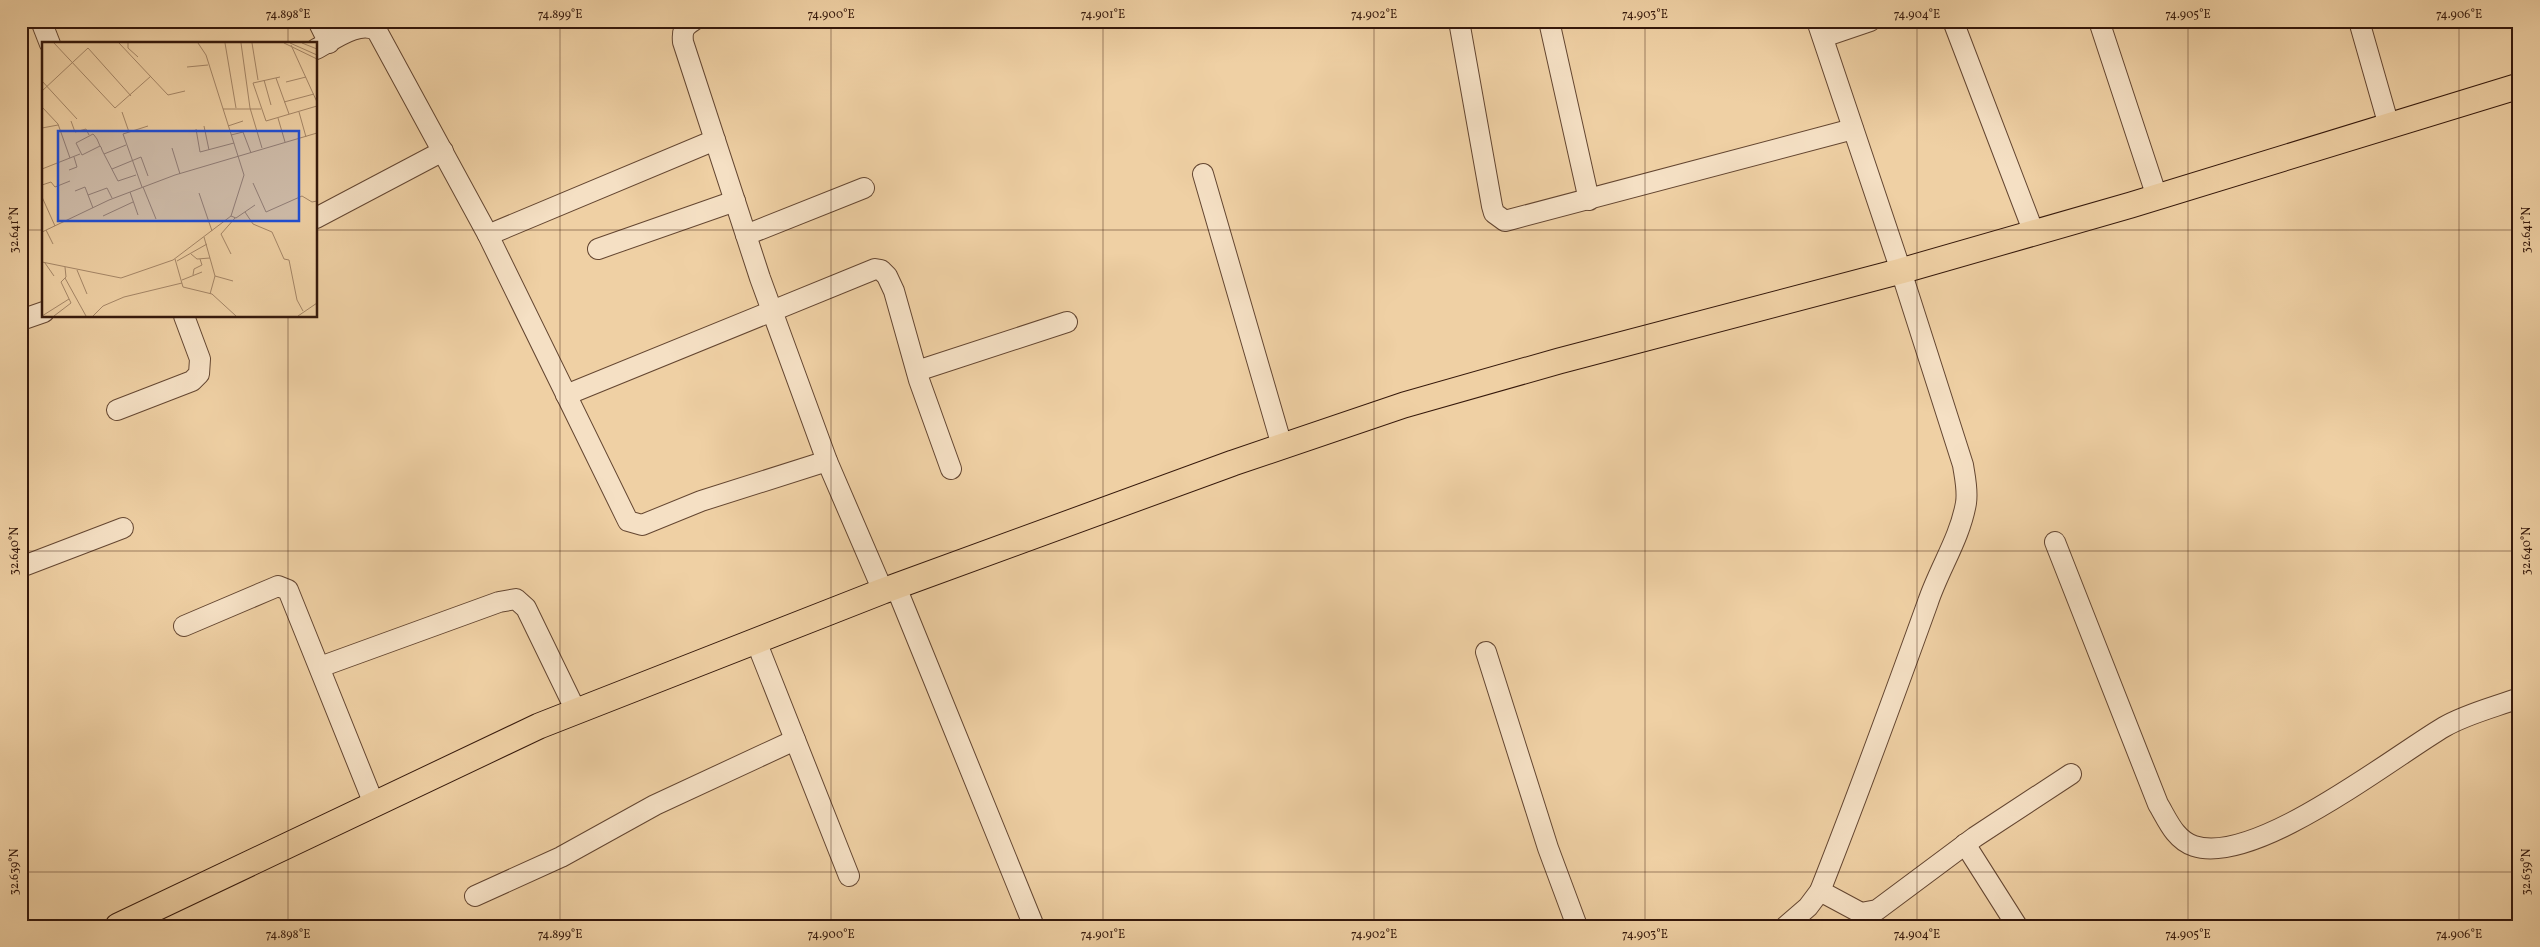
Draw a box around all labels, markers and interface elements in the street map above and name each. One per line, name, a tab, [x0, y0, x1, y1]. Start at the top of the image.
text: 74.898°E	[266, 7, 310, 23]
text: 74.899°E	[538, 7, 582, 23]
text: 74.900°E	[807, 7, 855, 23]
text: 74.901°E	[1081, 7, 1125, 23]
text: 74.902°E	[1351, 7, 1397, 23]
text: 74.903°E	[1622, 7, 1668, 23]
text: 74.904°E	[1894, 7, 1940, 23]
text: 74.905°E	[2165, 7, 2211, 23]
text: 74.906°E	[2436, 7, 2482, 23]
inset map	[42, 42, 318, 318]
text: 32.641°N	[7, 207, 23, 253]
text: 32.641°N	[2519, 207, 2535, 253]
text: 32.640°N	[7, 527, 23, 575]
text: 32.640°N	[2519, 527, 2535, 575]
text: 32.639°N	[7, 849, 23, 895]
text: 32.639°N	[2519, 849, 2535, 895]
text: 74.898°E	[266, 927, 310, 943]
text: 74.899°E	[538, 927, 582, 943]
text: 74.900°E	[807, 927, 855, 943]
text: 74.901°E	[1081, 927, 1125, 943]
text: 74.902°E	[1351, 927, 1397, 943]
text: 74.903°E	[1622, 927, 1668, 943]
text: 74.904°E	[1894, 927, 1940, 943]
text: 74.905°E	[2165, 927, 2211, 943]
text: 74.906°E	[2436, 927, 2482, 943]

